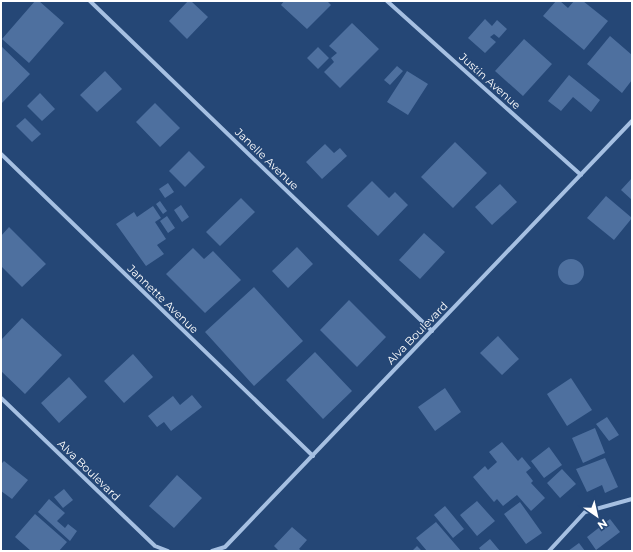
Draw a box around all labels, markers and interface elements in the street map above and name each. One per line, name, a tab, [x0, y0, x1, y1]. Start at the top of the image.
street label: Justin Avenue	[456, 49, 524, 112]
street label: Janelle Avenue	[232, 124, 302, 193]
street label: Jannette Avenue	[124, 261, 202, 337]
street label: Alva Boulevard	[383, 299, 451, 367]
street label: Alva Boulevard	[55, 436, 123, 504]
north arrow	[577, 496, 617, 536]
text: N	[595, 516, 610, 533]

